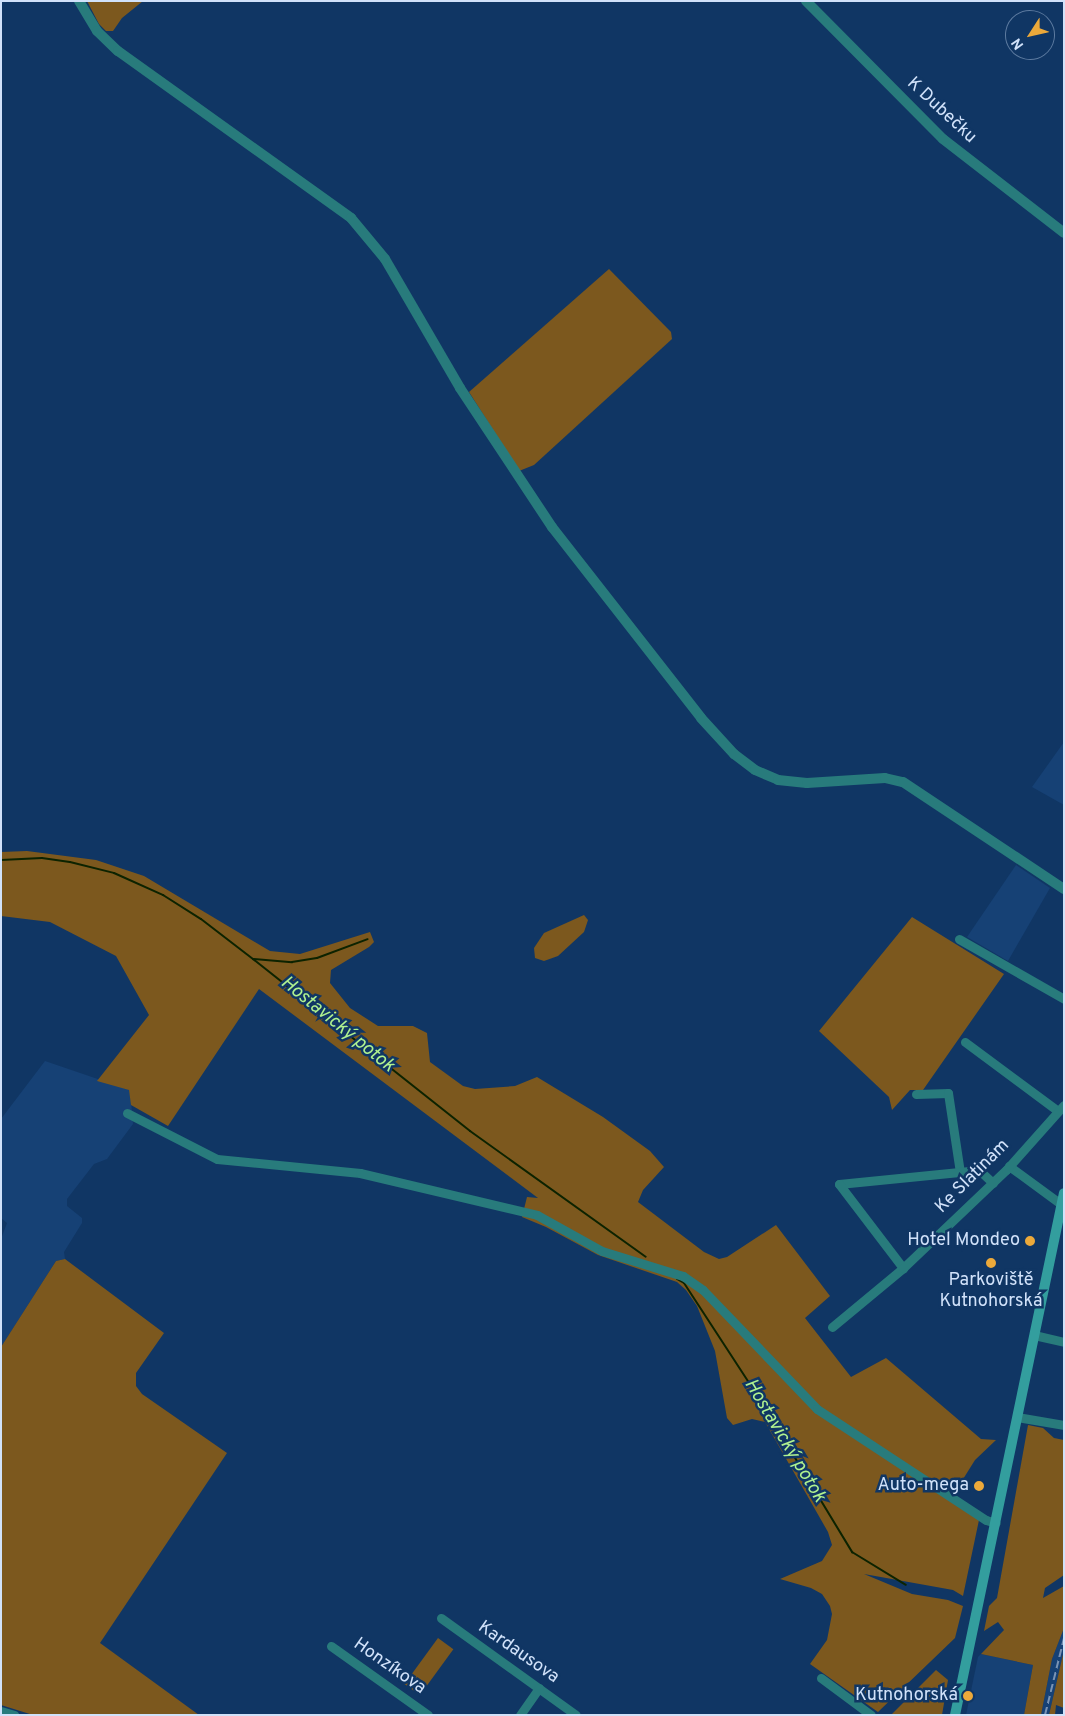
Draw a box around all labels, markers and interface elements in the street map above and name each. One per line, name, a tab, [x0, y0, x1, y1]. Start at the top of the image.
north arrow	[1005, 10, 1055, 60]
text: N	[1008, 34, 1028, 52]
street label: K Dubečku	[902, 73, 980, 149]
water label: Hostavický potok	[275, 972, 399, 1078]
street label: Ke Slatinám	[931, 1135, 1015, 1219]
place label: Hotel Mondeo	[907, 1230, 1020, 1252]
marker: Hotel Mondeo	[1024, 1235, 1036, 1247]
marker: Parkoviště Kutnohorská	[985, 1257, 997, 1269]
place label: Parkoviště Kutnohorská	[939, 1271, 1043, 1314]
water label: Hostavický potok	[738, 1375, 830, 1507]
place label: Auto-mega	[878, 1475, 969, 1497]
marker: Auto-mega	[973, 1480, 985, 1492]
street label: Kardausova	[473, 1617, 563, 1689]
street label: Honzíkova	[349, 1634, 429, 1700]
place label: Kutnohorská	[855, 1685, 958, 1707]
marker: Kutnohorská	[962, 1690, 974, 1702]

